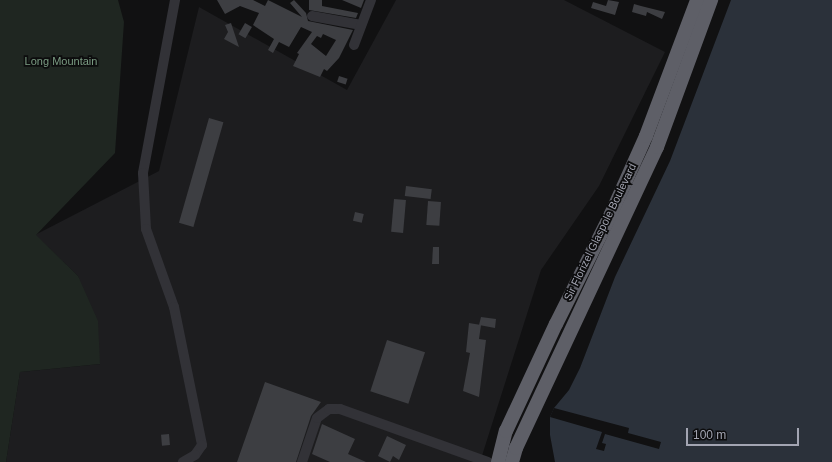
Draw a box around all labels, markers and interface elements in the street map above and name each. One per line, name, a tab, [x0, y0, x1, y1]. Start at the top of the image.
park label: Long Mountain	[25, 54, 97, 68]
street label: Sir Florizel Glaspole Boulevard	[561, 161, 639, 303]
scale bar	[688, 420, 801, 446]
text: 100 m	[693, 428, 726, 442]

